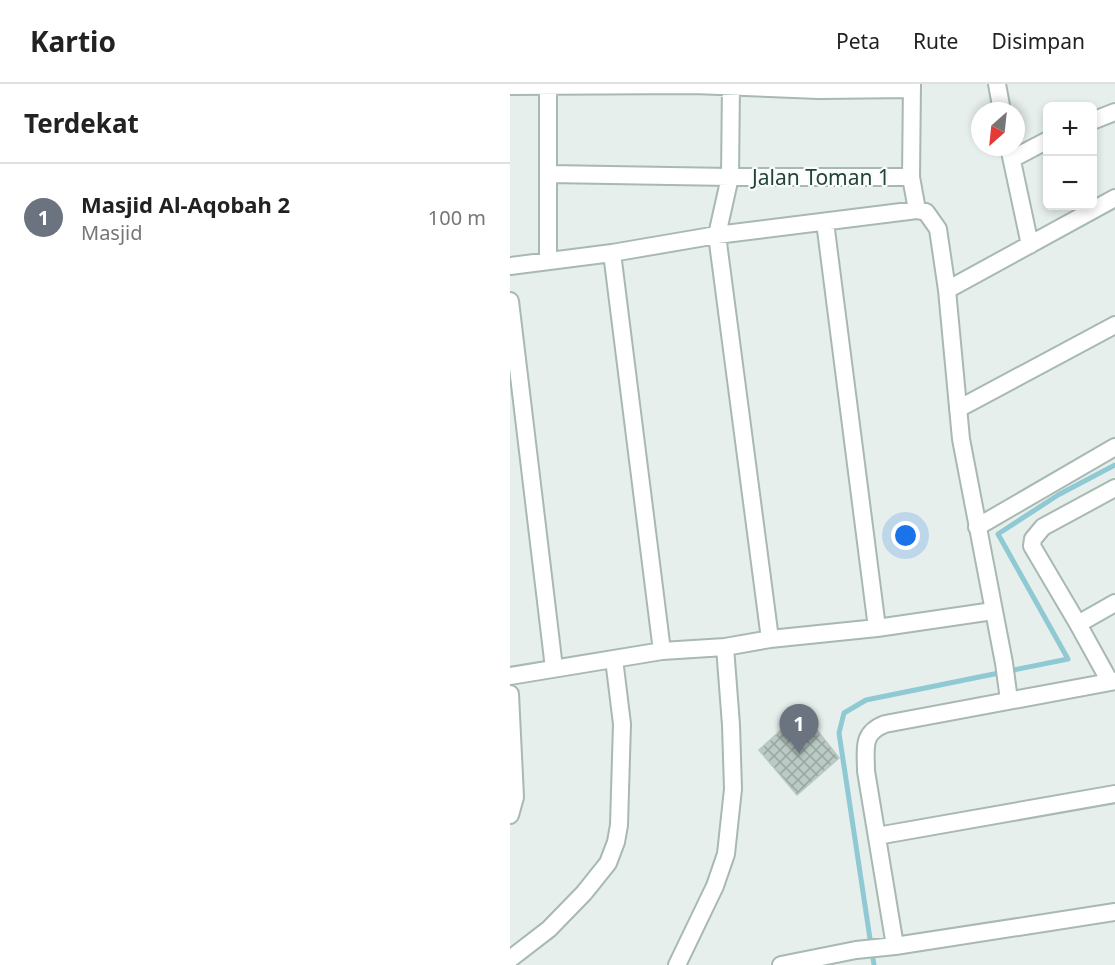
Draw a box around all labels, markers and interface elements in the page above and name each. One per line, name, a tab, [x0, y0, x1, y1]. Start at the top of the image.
text: Kartio	[30, 22, 116, 60]
text: Peta	[836, 27, 880, 55]
text: Rute	[913, 27, 958, 55]
text: Disimpan	[991, 27, 1085, 55]
north arrow	[971, 102, 1025, 156]
map controls	[1043, 102, 1097, 210]
button: +	[1043, 102, 1097, 156]
text: Terdekat	[24, 105, 139, 141]
button: −	[1043, 156, 1097, 210]
street label: Jalan Toman 1	[750, 163, 890, 191]
text: Masjid Al-Aqobah 2	[81, 189, 290, 219]
text: 1	[38, 204, 49, 231]
text: 100 m	[428, 204, 486, 231]
text: Masjid	[81, 219, 143, 246]
your location	[891, 521, 920, 550]
pin: 1	[780, 704, 818, 754]

